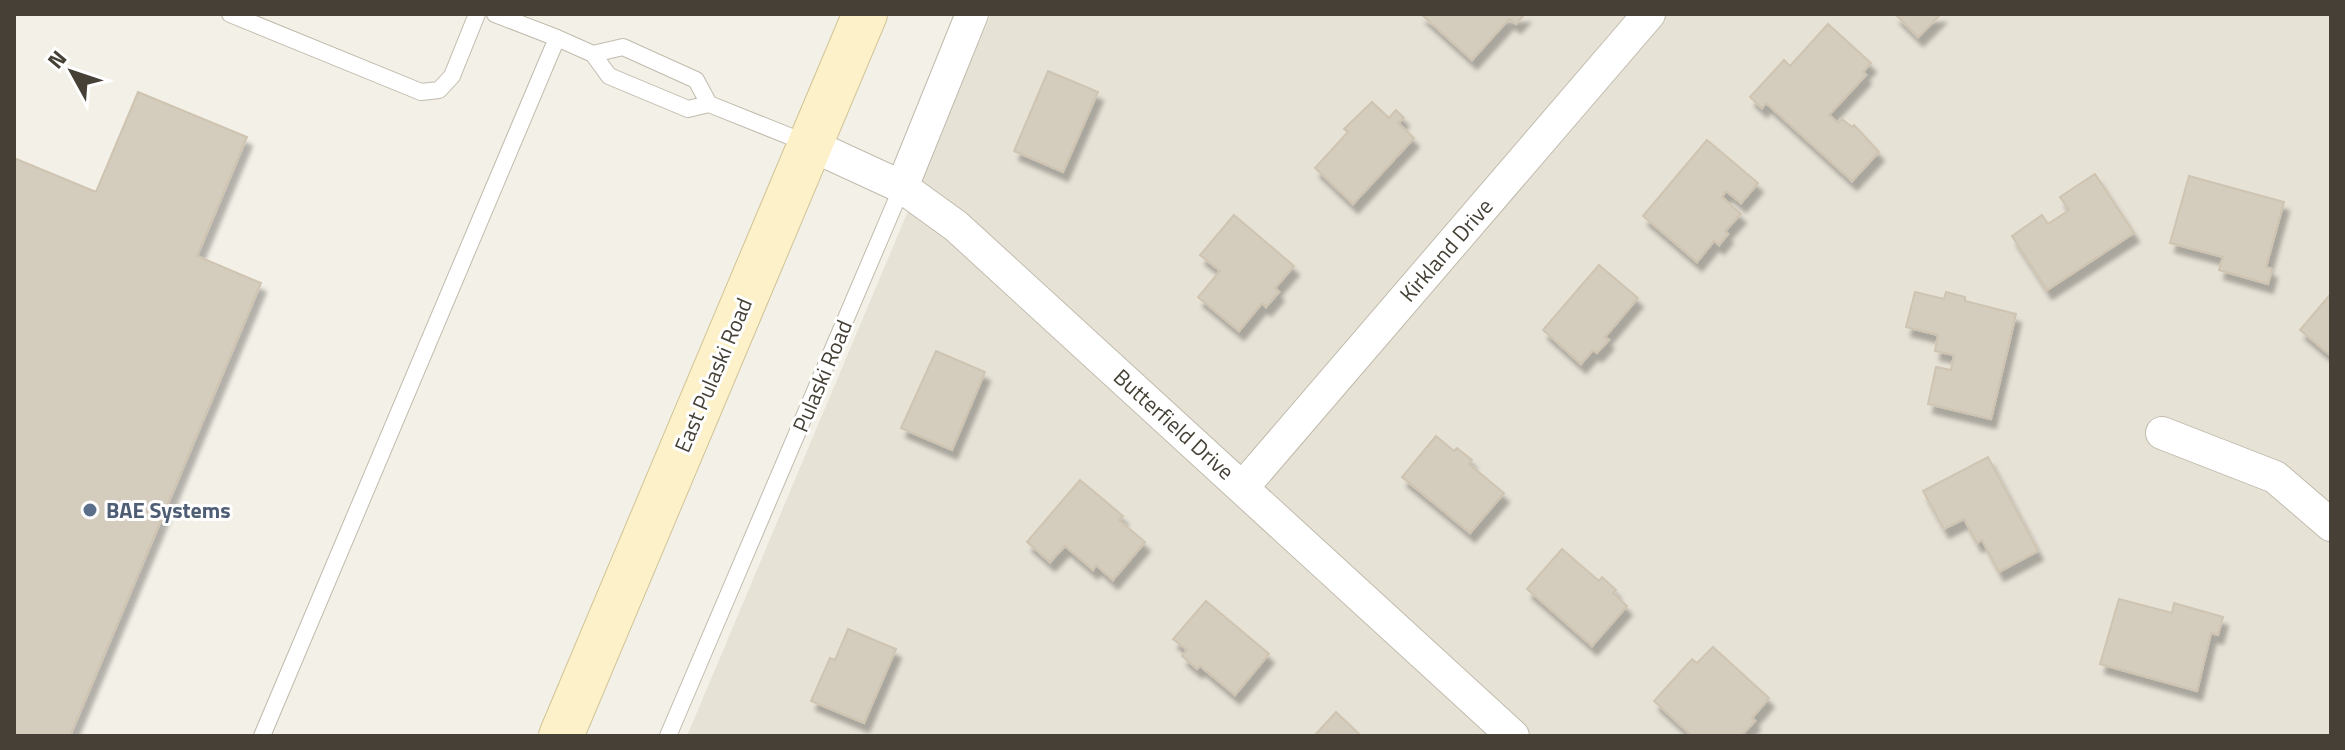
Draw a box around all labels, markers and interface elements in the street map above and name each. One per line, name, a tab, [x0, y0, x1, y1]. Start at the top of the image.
north arrow	[32, 32, 112, 112]
text: N	[39, 42, 75, 76]
street label: Kirkland Drive	[1391, 191, 1501, 309]
street label: East Pulaski Road	[665, 292, 761, 458]
street label: Pulaski Road	[783, 315, 861, 437]
street label: Butterfield Drive	[1106, 360, 1242, 488]
place label: BAE Systems	[106, 493, 231, 527]
marker: BAE Systems	[81, 501, 99, 519]

